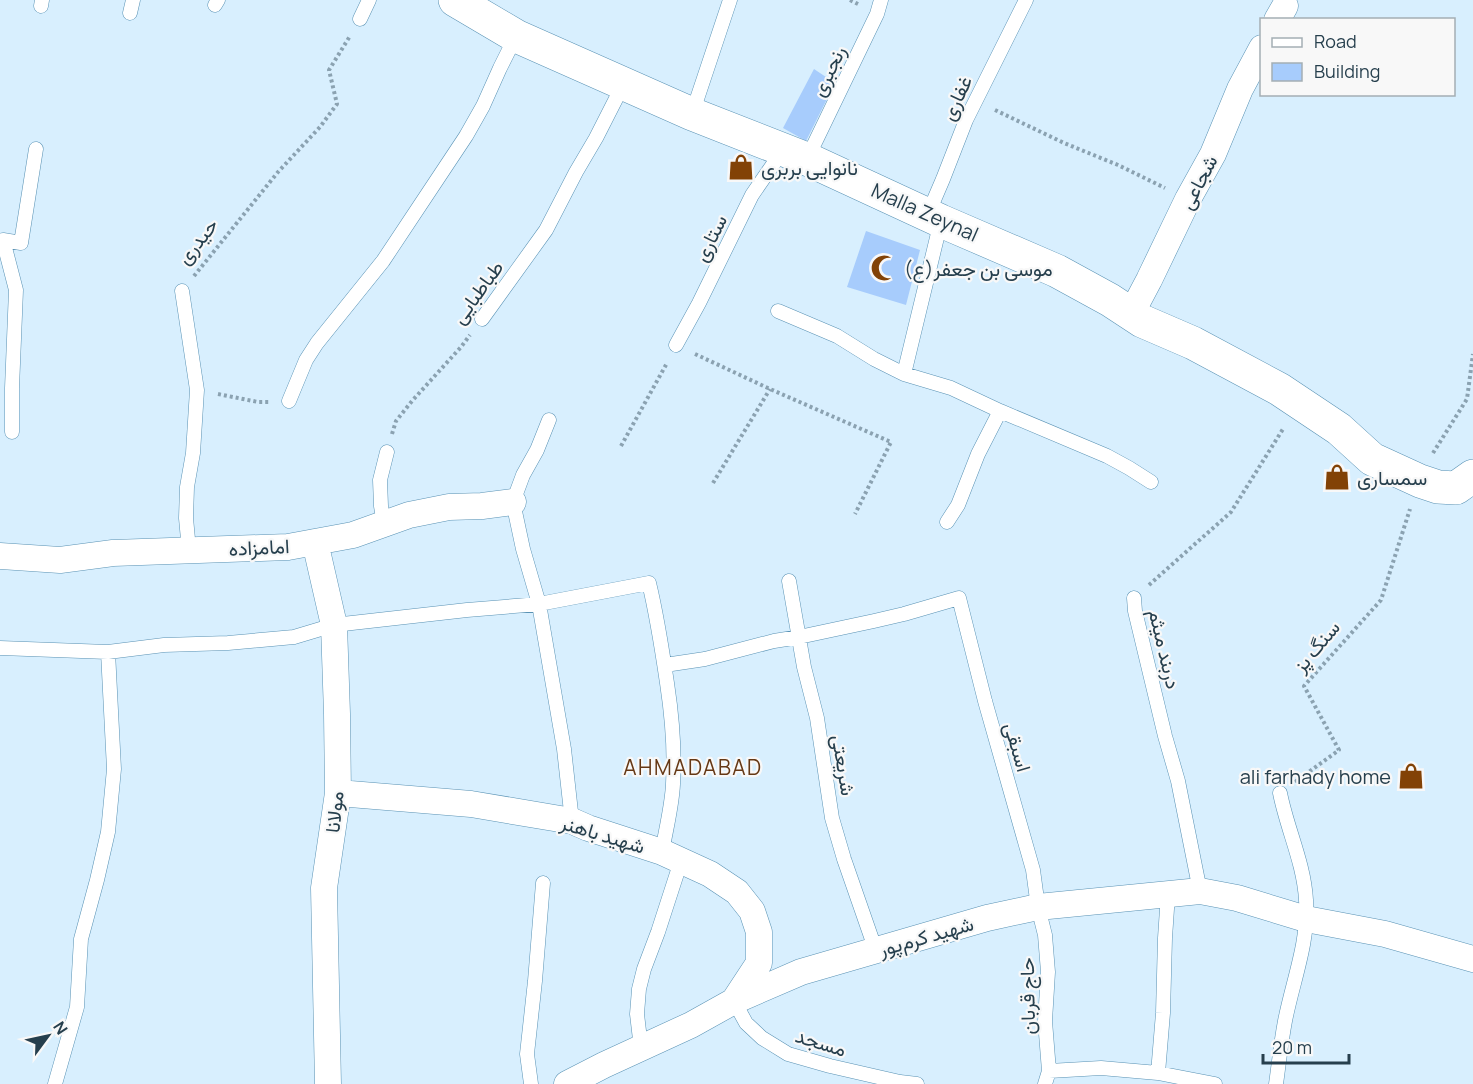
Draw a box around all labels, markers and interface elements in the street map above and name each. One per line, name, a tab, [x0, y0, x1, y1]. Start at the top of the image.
legend	[1260, 18, 1455, 96]
text: Road	[1314, 29, 1357, 53]
street label: رنجبری	[804, 41, 852, 101]
text: Building	[1314, 59, 1380, 83]
street label: غفاری	[934, 71, 978, 125]
street label: شجاعی	[1172, 150, 1224, 214]
shop icon: نانوایی بربری	[726, 152, 756, 182]
place label: نانوایی بربری	[761, 154, 858, 181]
street label: Malla Zeynal	[867, 176, 983, 248]
street label: ستاری	[687, 210, 733, 266]
street label: حیدری	[170, 212, 224, 270]
mosque icon: موسی بن جعفر(ع)	[869, 253, 899, 283]
street label: طباطبایی	[445, 255, 509, 329]
place label: موسی بن جعفر(ع)	[904, 255, 1053, 283]
shop icon: سمساری	[1322, 462, 1352, 492]
place label: سمساری	[1357, 464, 1427, 491]
street label: امامزاده	[228, 532, 290, 562]
street label: دربند میثم	[1143, 607, 1187, 691]
street label: سنگ پز	[1286, 614, 1346, 679]
street label: اسبقی	[998, 719, 1038, 775]
street label: شریعتی	[826, 733, 862, 797]
district label: AHMADABAD	[623, 753, 763, 781]
shop icon: ali farhady home	[1396, 761, 1426, 791]
place label: ali farhady home	[1240, 763, 1391, 790]
street label: مولانا	[318, 790, 350, 834]
street label: شهید باهنر	[556, 808, 649, 860]
street label: شهید کرم‌پور	[874, 910, 977, 964]
street label: حاج قربان	[1013, 957, 1042, 1035]
north arrow	[18, 1006, 78, 1066]
text: N	[48, 1017, 73, 1039]
street label: مسجد	[792, 1022, 850, 1062]
scale bar	[1263, 1027, 1348, 1065]
text: 20 m	[1272, 1035, 1312, 1059]

